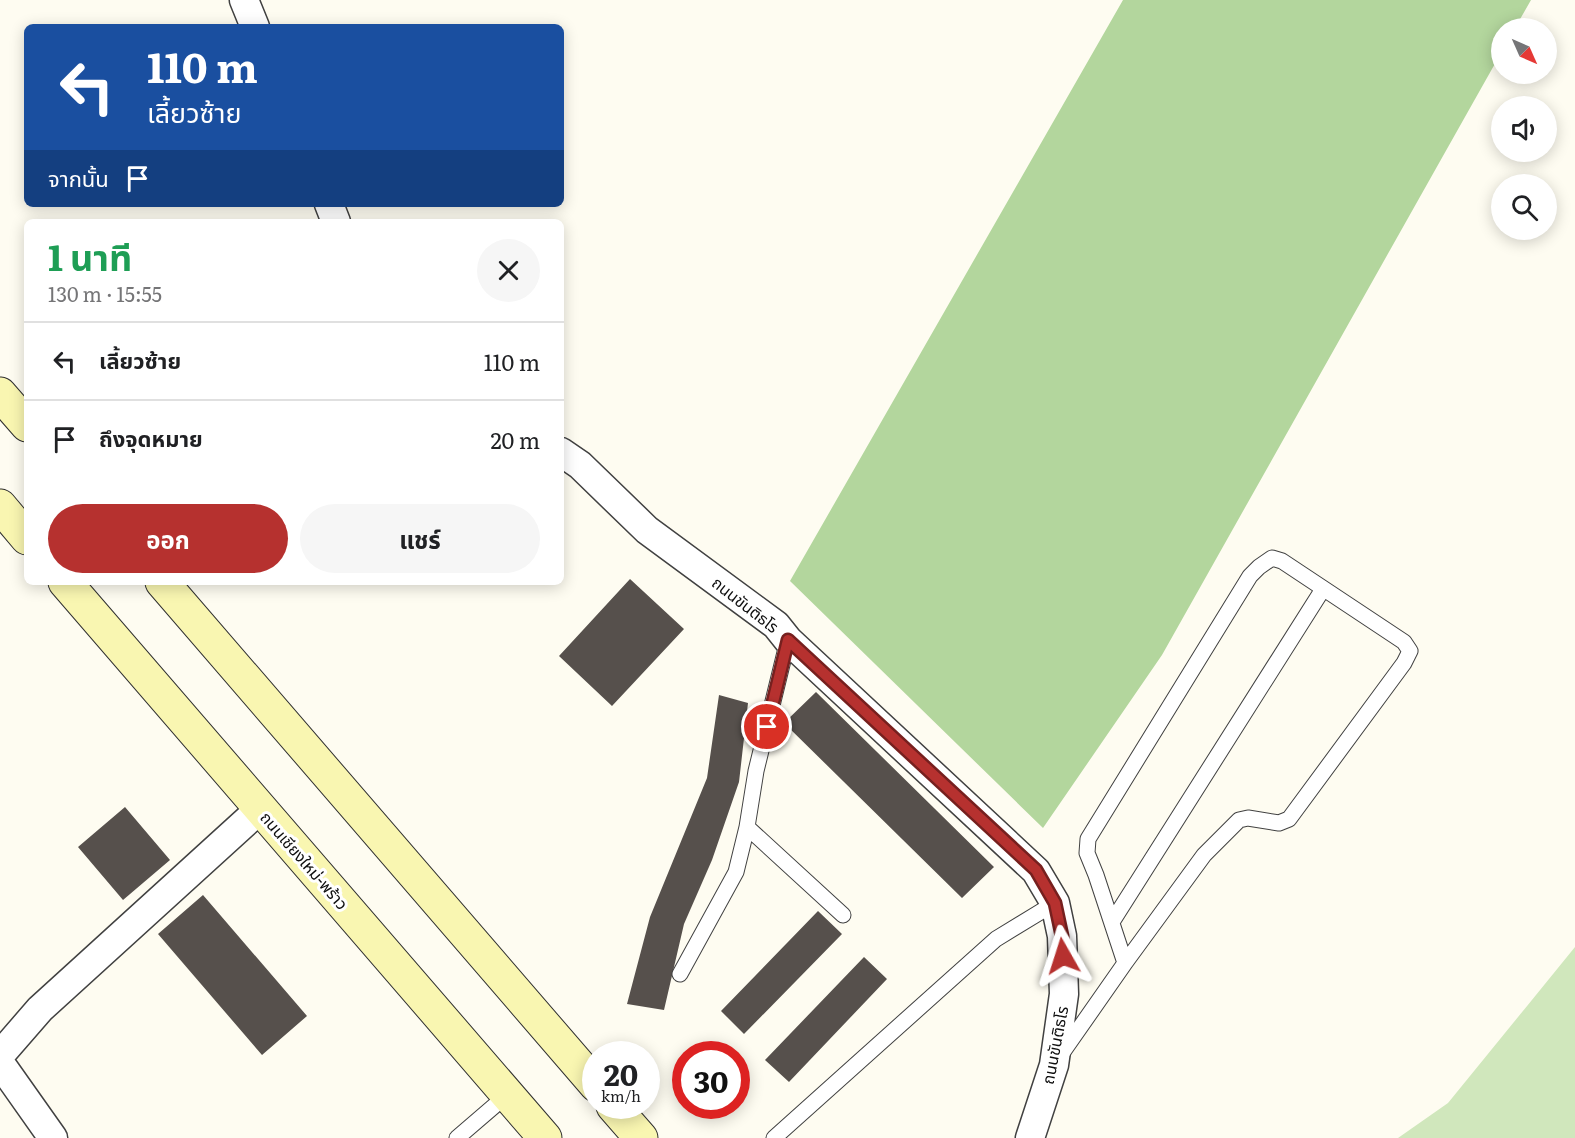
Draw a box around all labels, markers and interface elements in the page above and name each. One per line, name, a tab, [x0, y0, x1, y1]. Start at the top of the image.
north arrow	[1491, 18, 1557, 84]
map controls	[1491, 18, 1557, 240]
text: 110 m	[147, 34, 258, 96]
icon: left	[48, 48, 126, 126]
text: เลี้ยวซ้าย	[147, 91, 241, 131]
button: sound	[1491, 96, 1557, 162]
text: จากนั้น	[48, 161, 109, 194]
icon: arrive	[121, 162, 154, 195]
button: search	[1491, 174, 1557, 240]
text: 1 นาที	[48, 229, 132, 282]
button: close	[477, 239, 540, 302]
text: 130 m · 15:55	[48, 278, 162, 308]
text: เลี้ยวซ้าย	[99, 343, 181, 376]
icon: left	[48, 345, 81, 378]
text: 110 m	[484, 345, 540, 378]
text: ถึงจุดหมาย	[99, 421, 203, 454]
icon: arrive	[48, 423, 81, 456]
text: 20 m	[490, 423, 540, 456]
button: ออก	[48, 504, 288, 573]
button: แชร์	[300, 504, 540, 573]
street label: ถนนขันติธโร	[707, 570, 785, 638]
pin	[741, 701, 792, 752]
icon: arrive	[750, 710, 783, 743]
street label: ถนนเชียงใหม่-พร้าว	[255, 806, 355, 914]
position arrow	[1031, 924, 1095, 988]
street label: ถนนขันติธโร	[1035, 1004, 1073, 1086]
speed limit sign: 30	[672, 1041, 750, 1119]
text: 20	[604, 1051, 638, 1095]
text: km/h	[601, 1084, 641, 1107]

